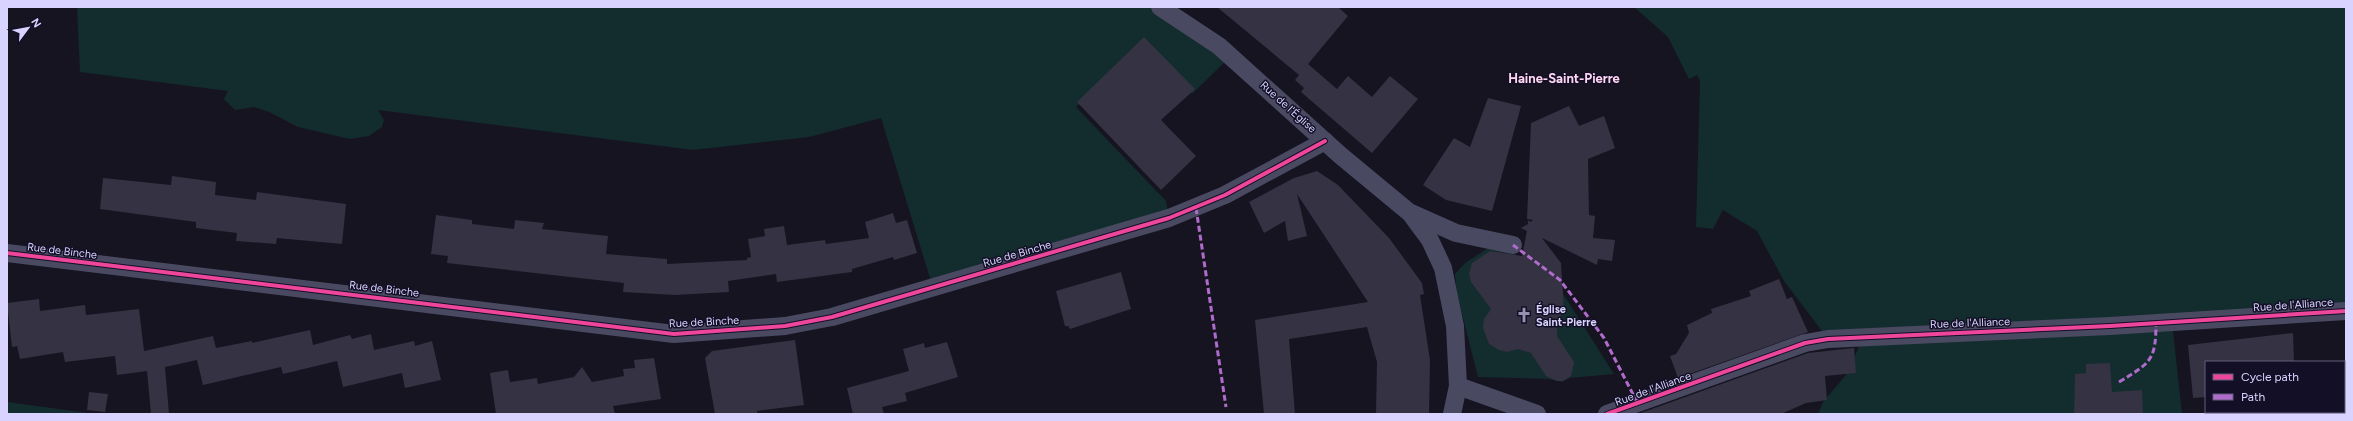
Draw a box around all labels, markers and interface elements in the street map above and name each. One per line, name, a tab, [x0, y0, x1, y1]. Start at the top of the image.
north arrow	[8, 8, 48, 48]
text: N	[28, 16, 44, 30]
district label: Haine-Saint-Pierre	[1508, 71, 1620, 86]
street label: Rue de l'Église	[1257, 79, 1319, 135]
street label: Rue de Binche	[981, 238, 1053, 270]
street label: Rue de Binche	[26, 240, 98, 262]
street label: Rue de Binche	[348, 278, 420, 300]
street label: Rue de l'Alliance	[2253, 296, 2333, 314]
place label: Église Saint-Pierre	[1536, 302, 1597, 329]
church icon: Église Saint-Pierre	[1515, 306, 1533, 324]
street label: Rue de Binche	[668, 314, 740, 330]
street label: Rue de l'Alliance	[1930, 315, 2010, 331]
legend	[2205, 361, 2345, 413]
street label: Rue de l'Alliance	[1613, 369, 1693, 409]
text: Cycle path	[2241, 370, 2299, 384]
text: Path	[2241, 390, 2265, 404]

